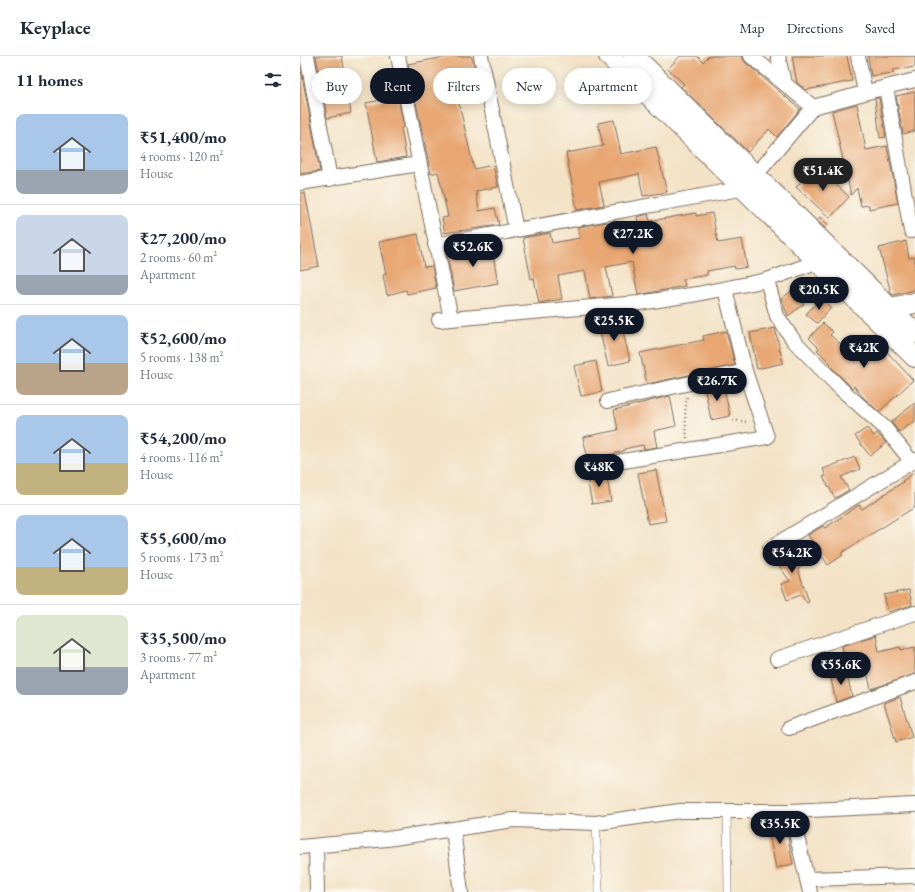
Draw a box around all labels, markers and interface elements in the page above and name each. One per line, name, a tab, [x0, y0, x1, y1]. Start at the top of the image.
text: Keyplace	[20, 15, 91, 40]
text: Map	[739, 19, 765, 37]
text: Directions	[787, 19, 843, 37]
text: Saved	[865, 19, 895, 37]
chip: Buy	[312, 68, 362, 104]
chip: Rent	[370, 68, 425, 104]
chip: Filters	[433, 68, 494, 104]
chip: New	[502, 68, 556, 104]
chip: Apartment	[564, 68, 652, 104]
text: 11 homes	[16, 69, 83, 91]
icon: filters	[262, 69, 284, 91]
text: ₹51,400/mo	[140, 126, 226, 148]
icon: home	[48, 130, 96, 178]
text: 4 rooms · 120 m²	[140, 148, 224, 165]
pin: ₹51.4K	[790, 158, 856, 192]
text: ₹51.4K	[803, 162, 843, 179]
text: House	[140, 165, 173, 182]
pin: ₹27.2K	[600, 221, 666, 255]
text: ₹27.2K	[613, 225, 653, 242]
text: ₹27,200/mo	[140, 227, 226, 249]
icon: home	[48, 231, 96, 279]
pin: ₹52.6K	[440, 234, 506, 268]
text: ₹52.6K	[453, 238, 493, 255]
text: 2 rooms · 60 m²	[140, 249, 217, 266]
text: Apartment	[140, 266, 195, 283]
pin: ₹20.5K	[786, 277, 852, 311]
text: ₹20.5K	[799, 281, 839, 298]
pin: ₹25.5K	[581, 308, 647, 342]
text: ₹25.5K	[594, 312, 634, 329]
text: ₹52,600/mo	[140, 327, 226, 349]
icon: home	[48, 331, 96, 379]
pin: ₹42K	[840, 335, 888, 369]
text: ₹42K	[849, 339, 879, 356]
text: 5 rooms · 138 m²	[140, 349, 224, 366]
text: House	[140, 366, 173, 383]
pin: ₹26.7K	[684, 368, 750, 402]
text: ₹26.7K	[697, 372, 737, 389]
text: ₹54,200/mo	[140, 427, 226, 449]
icon: home	[48, 431, 96, 479]
text: 4 rooms · 116 m²	[140, 449, 224, 466]
pin: ₹48K	[575, 454, 623, 488]
text: ₹48K	[584, 458, 614, 475]
text: House	[140, 466, 173, 483]
text: ₹55,600/mo	[140, 527, 226, 549]
icon: home	[48, 531, 96, 579]
pin: ₹54.2K	[759, 540, 825, 574]
text: ₹54.2K	[772, 544, 812, 561]
text: 5 rooms · 173 m²	[140, 549, 224, 566]
text: House	[140, 566, 173, 583]
text: ₹35,500/mo	[140, 627, 226, 649]
icon: home	[48, 631, 96, 679]
text: 3 rooms · 77 m²	[140, 649, 217, 666]
pin: ₹55.6K	[808, 652, 874, 686]
text: ₹55.6K	[821, 656, 861, 673]
text: Apartment	[140, 666, 195, 683]
pin: ₹35.5K	[747, 811, 813, 845]
text: ₹35.5K	[760, 815, 800, 832]

